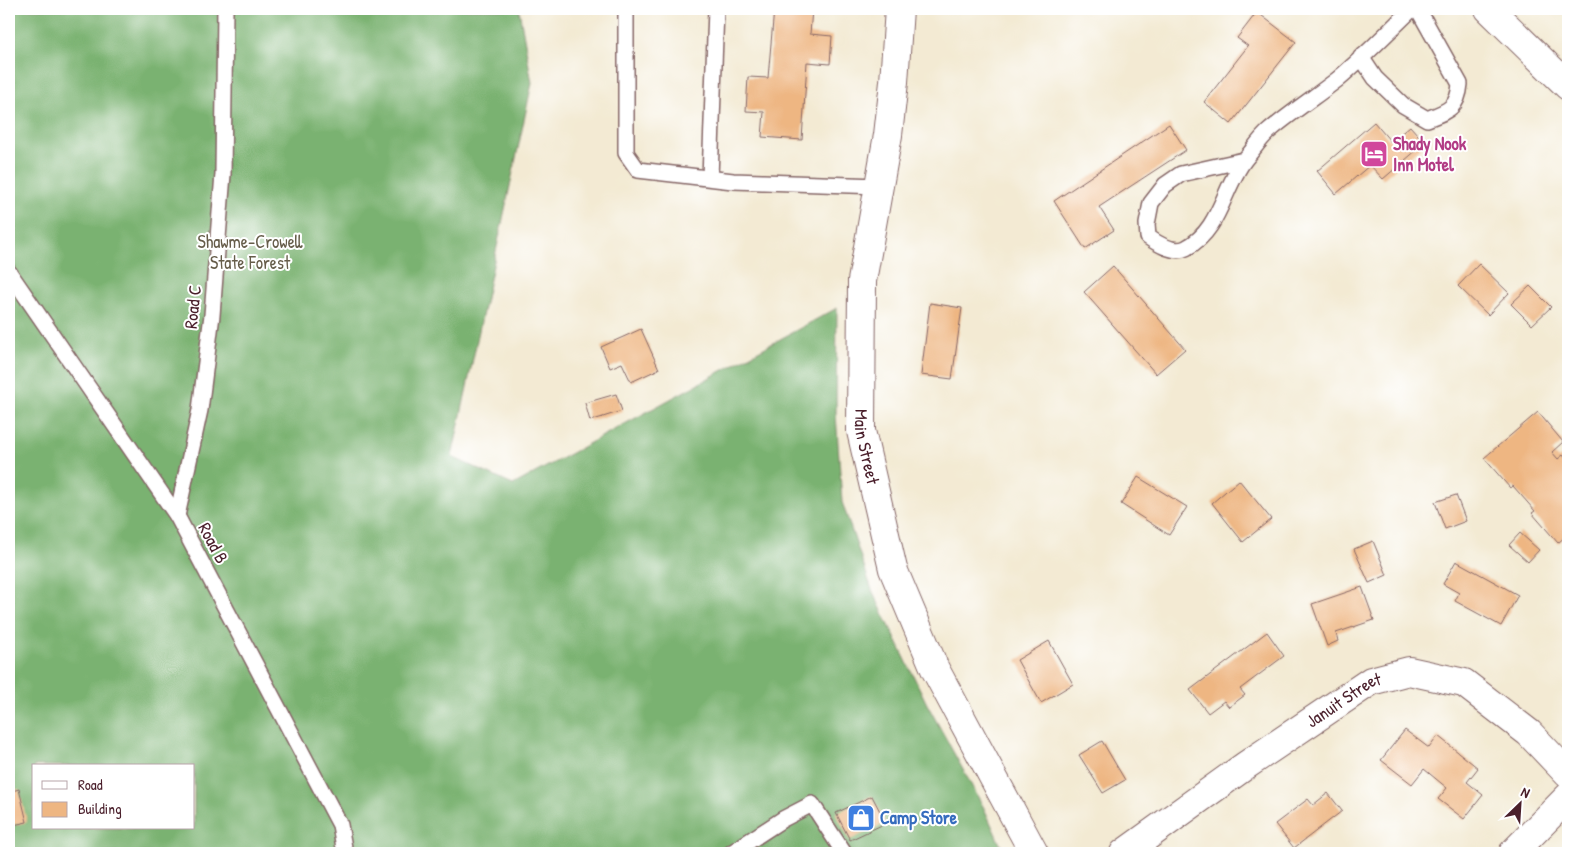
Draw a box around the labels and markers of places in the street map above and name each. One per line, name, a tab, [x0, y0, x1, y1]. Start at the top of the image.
place label: Shady Nook Inn Motel	[1393, 131, 1467, 177]
hotel icon: Shady Nook Inn Motel	[1359, 139, 1389, 169]
shop icon: Camp Store	[846, 803, 876, 833]
place label: Camp Store	[880, 805, 958, 831]

